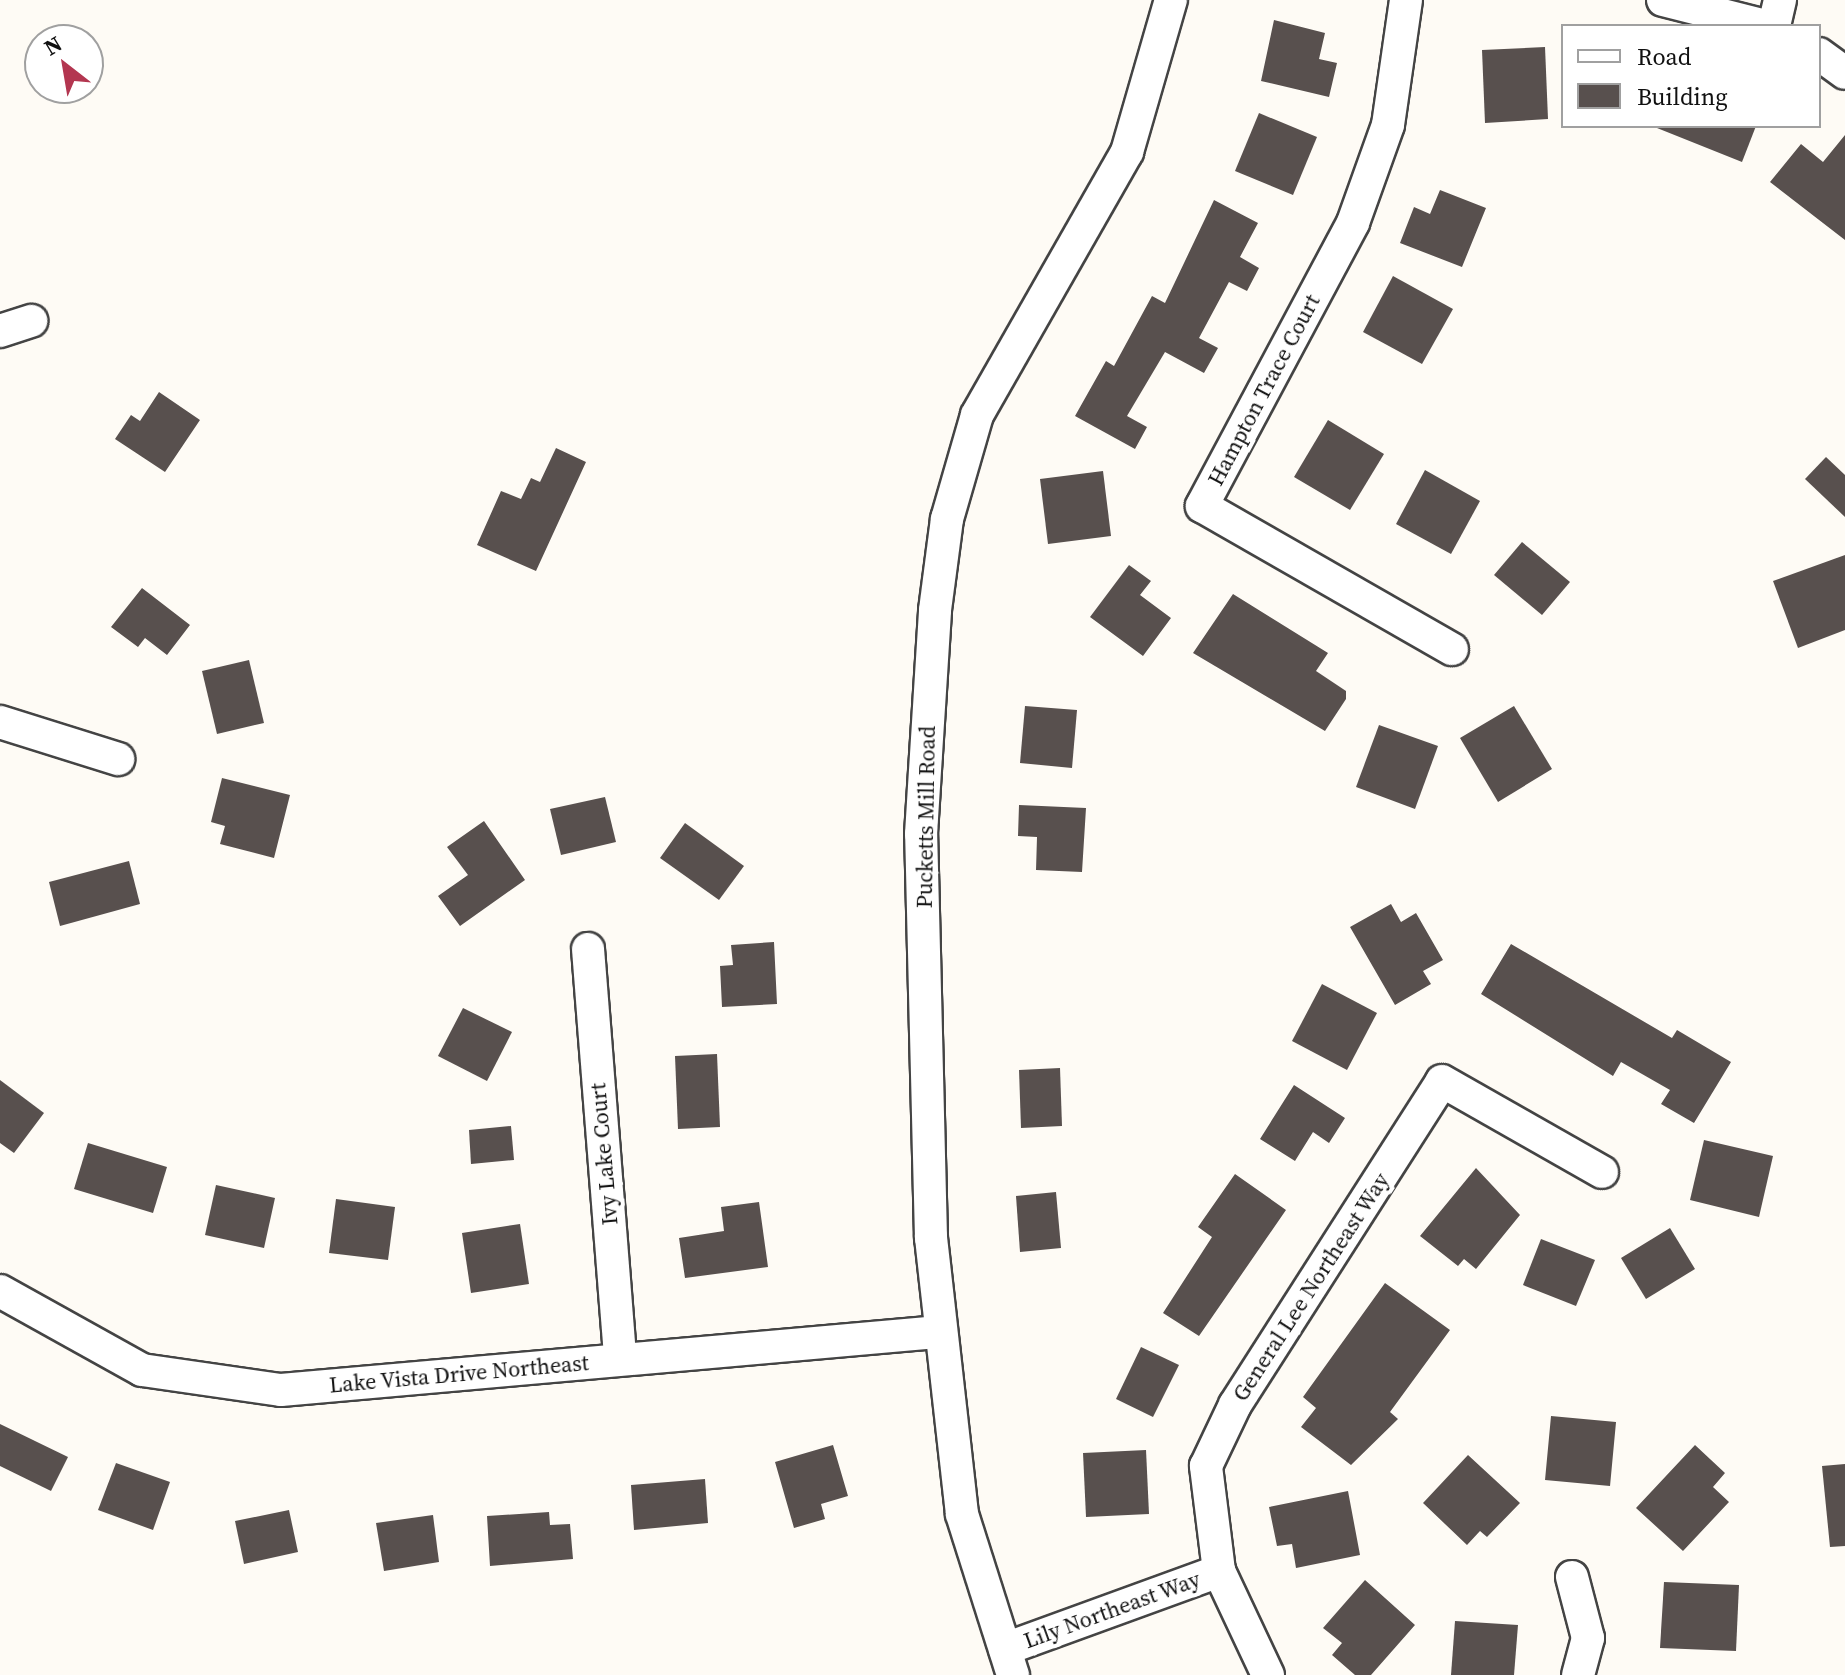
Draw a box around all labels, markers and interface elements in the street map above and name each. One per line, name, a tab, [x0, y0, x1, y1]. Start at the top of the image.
north arrow	[24, 24, 104, 104]
legend	[1561, 24, 1821, 128]
text: N	[38, 28, 67, 62]
text: Road	[1637, 40, 1691, 73]
text: Building	[1637, 80, 1728, 113]
street label: Hampton Trace Court	[1202, 290, 1326, 490]
street label: Pucketts Mill Road	[911, 726, 941, 908]
street label: Ivy Lake Court	[585, 1082, 623, 1226]
street label: General Lee Northeast Way	[1227, 1168, 1395, 1406]
street label: Lake Vista Drive Northeast	[328, 1349, 590, 1399]
street label: Lily Northeast Way	[1020, 1566, 1204, 1654]

